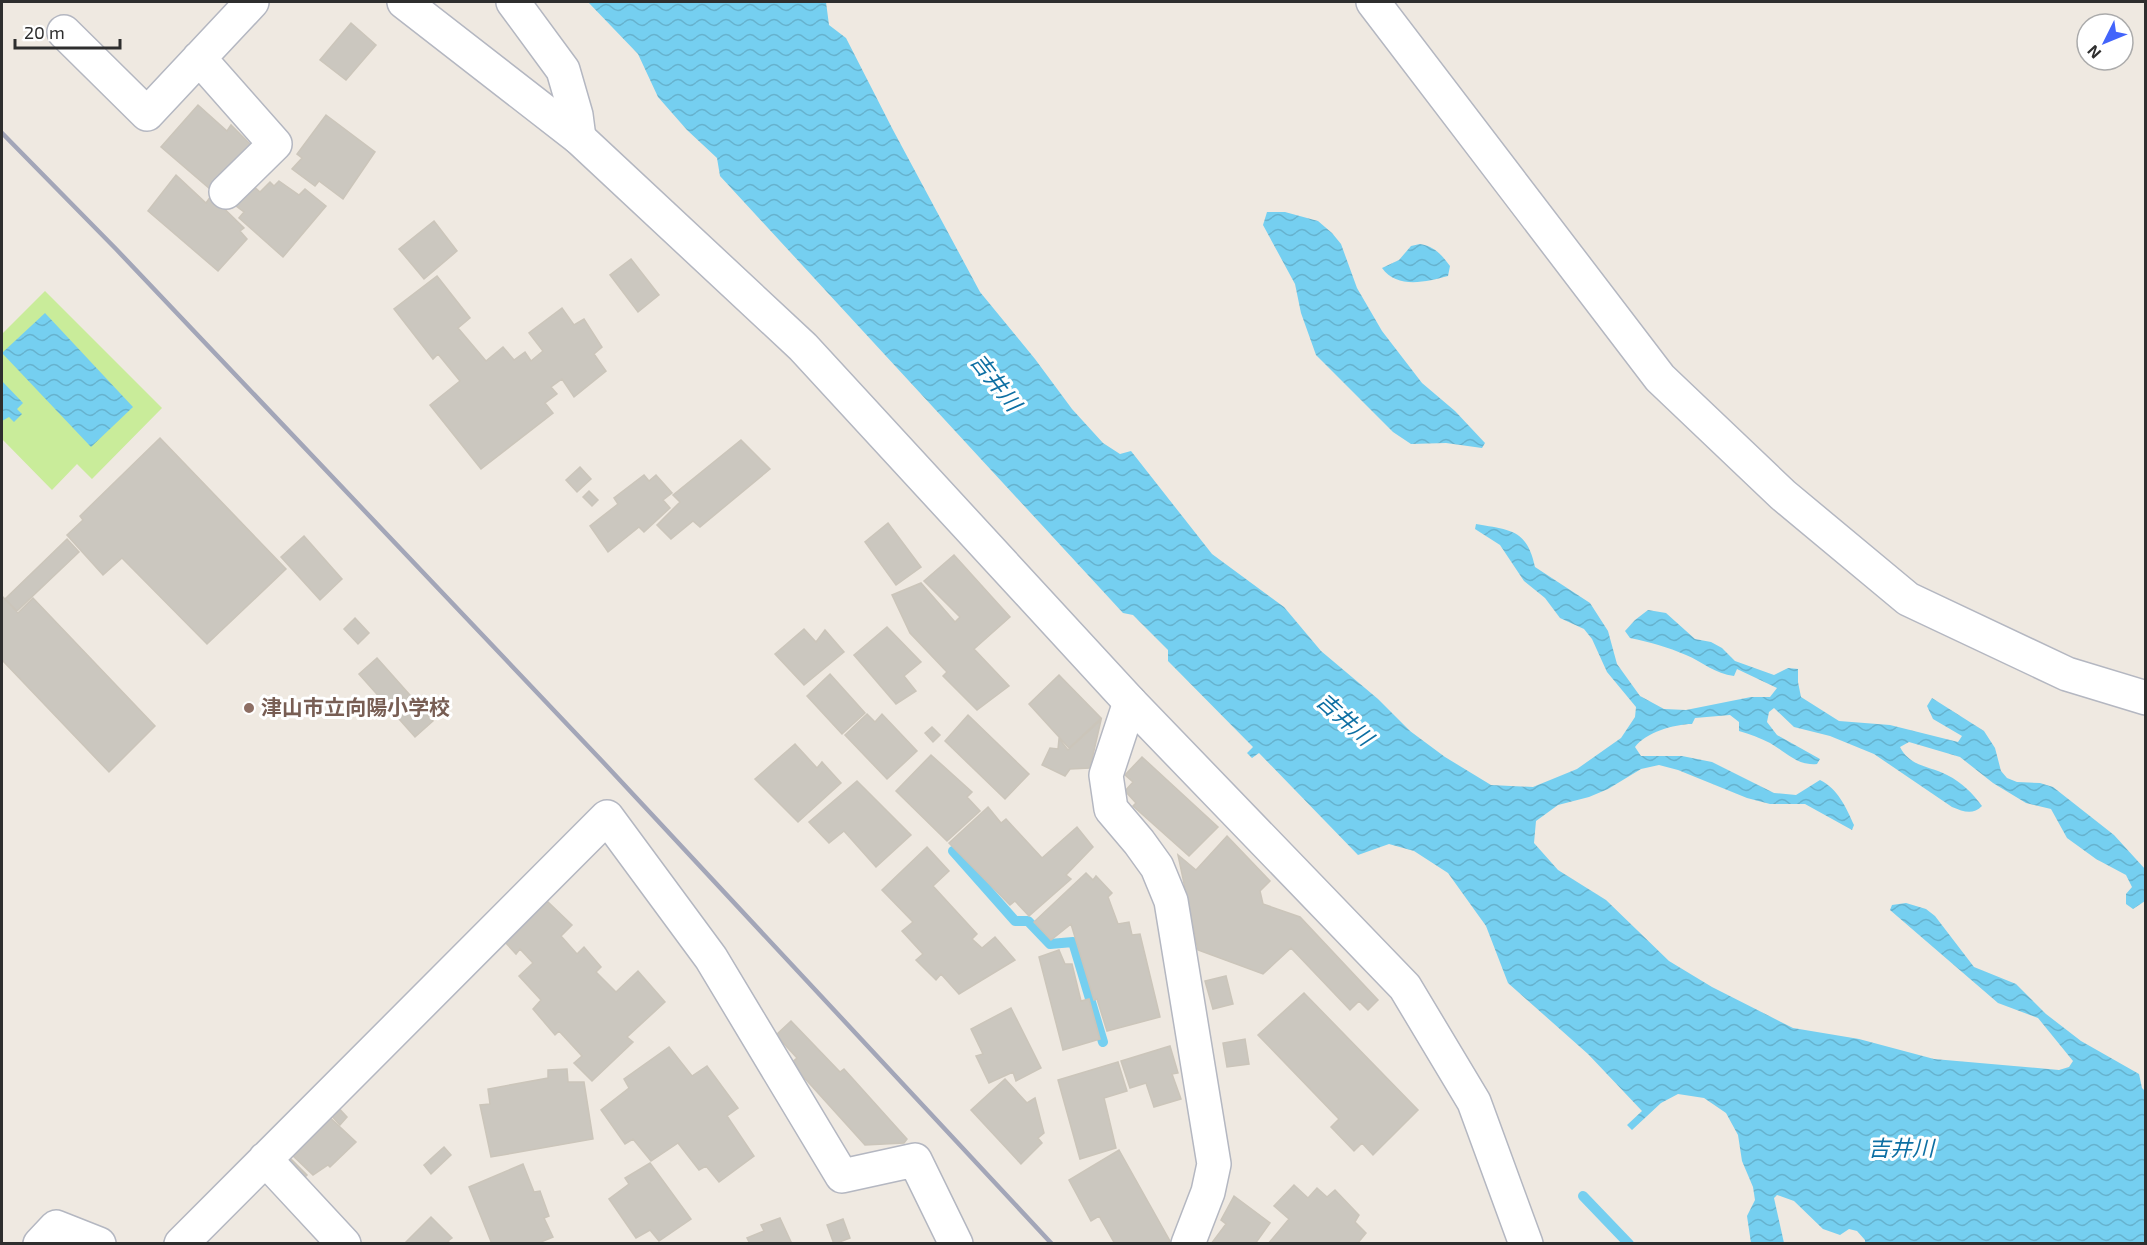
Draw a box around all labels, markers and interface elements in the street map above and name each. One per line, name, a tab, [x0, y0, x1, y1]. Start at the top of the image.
scale bar	[15, 12, 120, 50]
north arrow	[2075, 12, 2135, 72]
text: 20 m	[24, 21, 65, 43]
text: N	[2083, 42, 2105, 63]
water label: 吉井川	[966, 347, 1029, 417]
water label: 吉井川	[1312, 687, 1380, 751]
place label: 津山市立向陽小学校	[261, 694, 450, 719]
marker: 津山市立向陽小学校	[242, 701, 256, 715]
water label: 吉井川	[1868, 1134, 1936, 1160]

